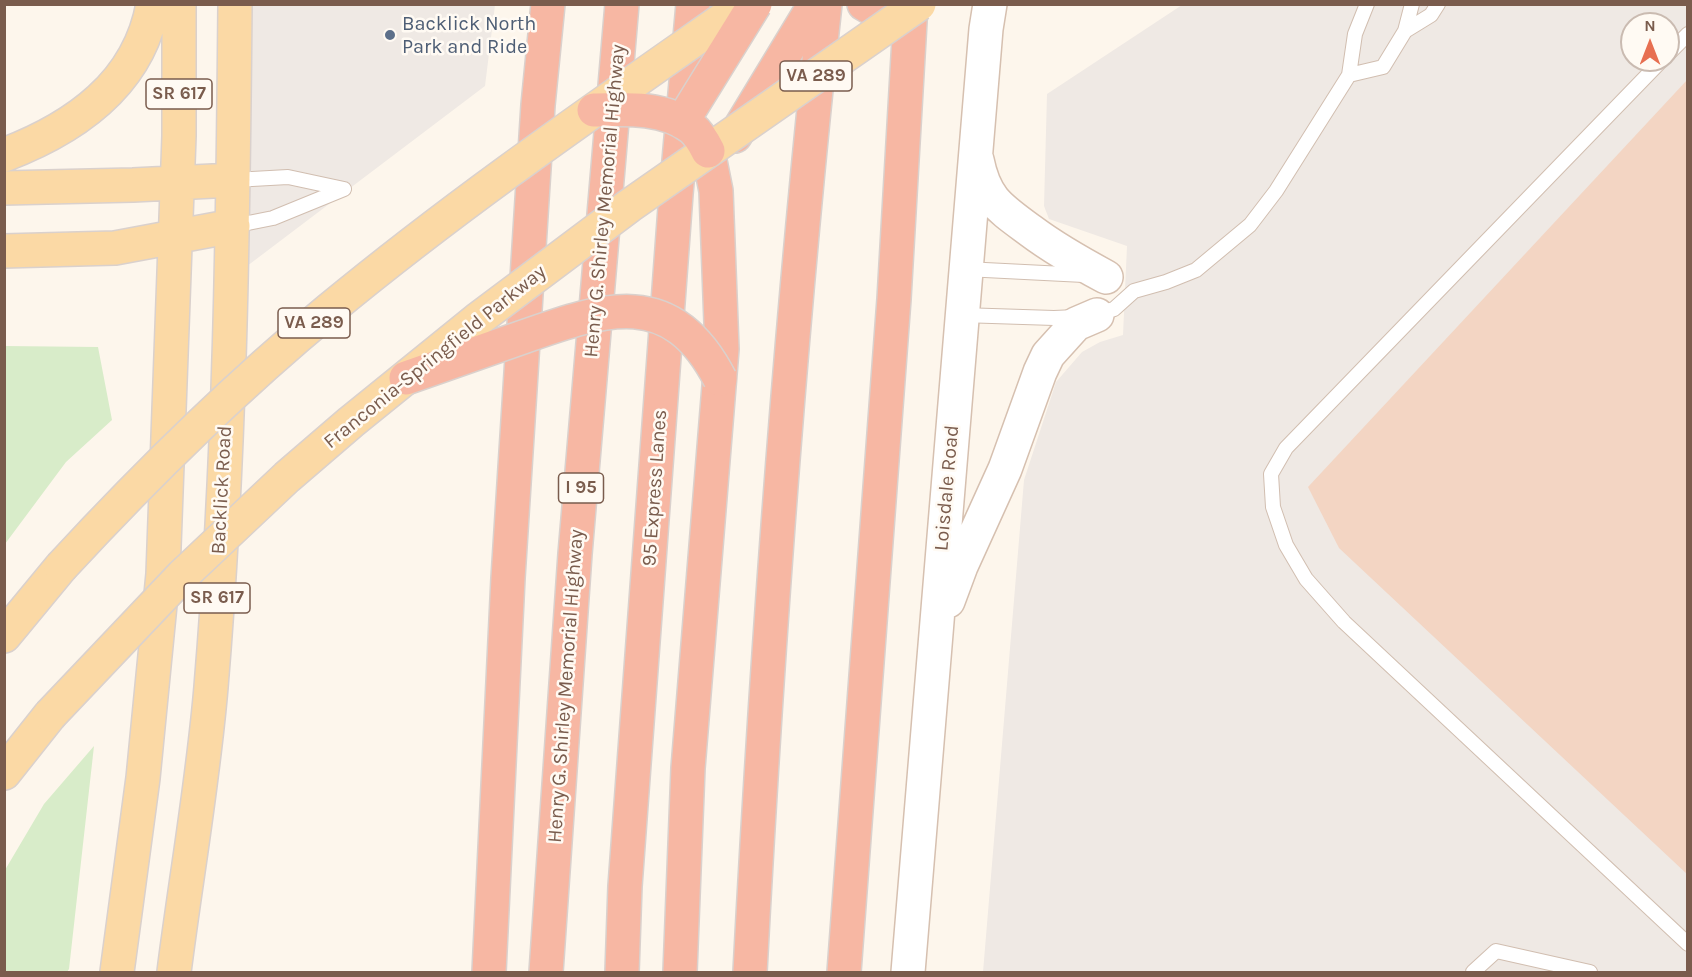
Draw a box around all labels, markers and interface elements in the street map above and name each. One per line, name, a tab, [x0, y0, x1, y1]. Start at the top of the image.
place label: Backlick North Park and Ride	[402, 12, 536, 59]
north arrow	[1620, 12, 1680, 72]
text: N	[1644, 16, 1656, 35]
marker: Backlick North Park and Ride	[383, 28, 397, 42]
street label: Henry G. Shirley Memorial Highway	[579, 43, 631, 359]
road number: VA 289	[780, 61, 852, 91]
road number: SR 617	[146, 79, 212, 109]
street label: Franconia-Springfield Parkway	[319, 260, 551, 454]
road number: VA 289	[278, 308, 350, 338]
street label: 95 Express Lanes	[638, 409, 672, 567]
street label: Loisdale Road	[930, 424, 964, 552]
street label: Backlick Road	[207, 425, 237, 555]
road number: I 95	[558, 473, 604, 503]
street label: Henry G. Shirley Memorial Highway	[543, 528, 589, 844]
road number: SR 617	[184, 583, 250, 613]

